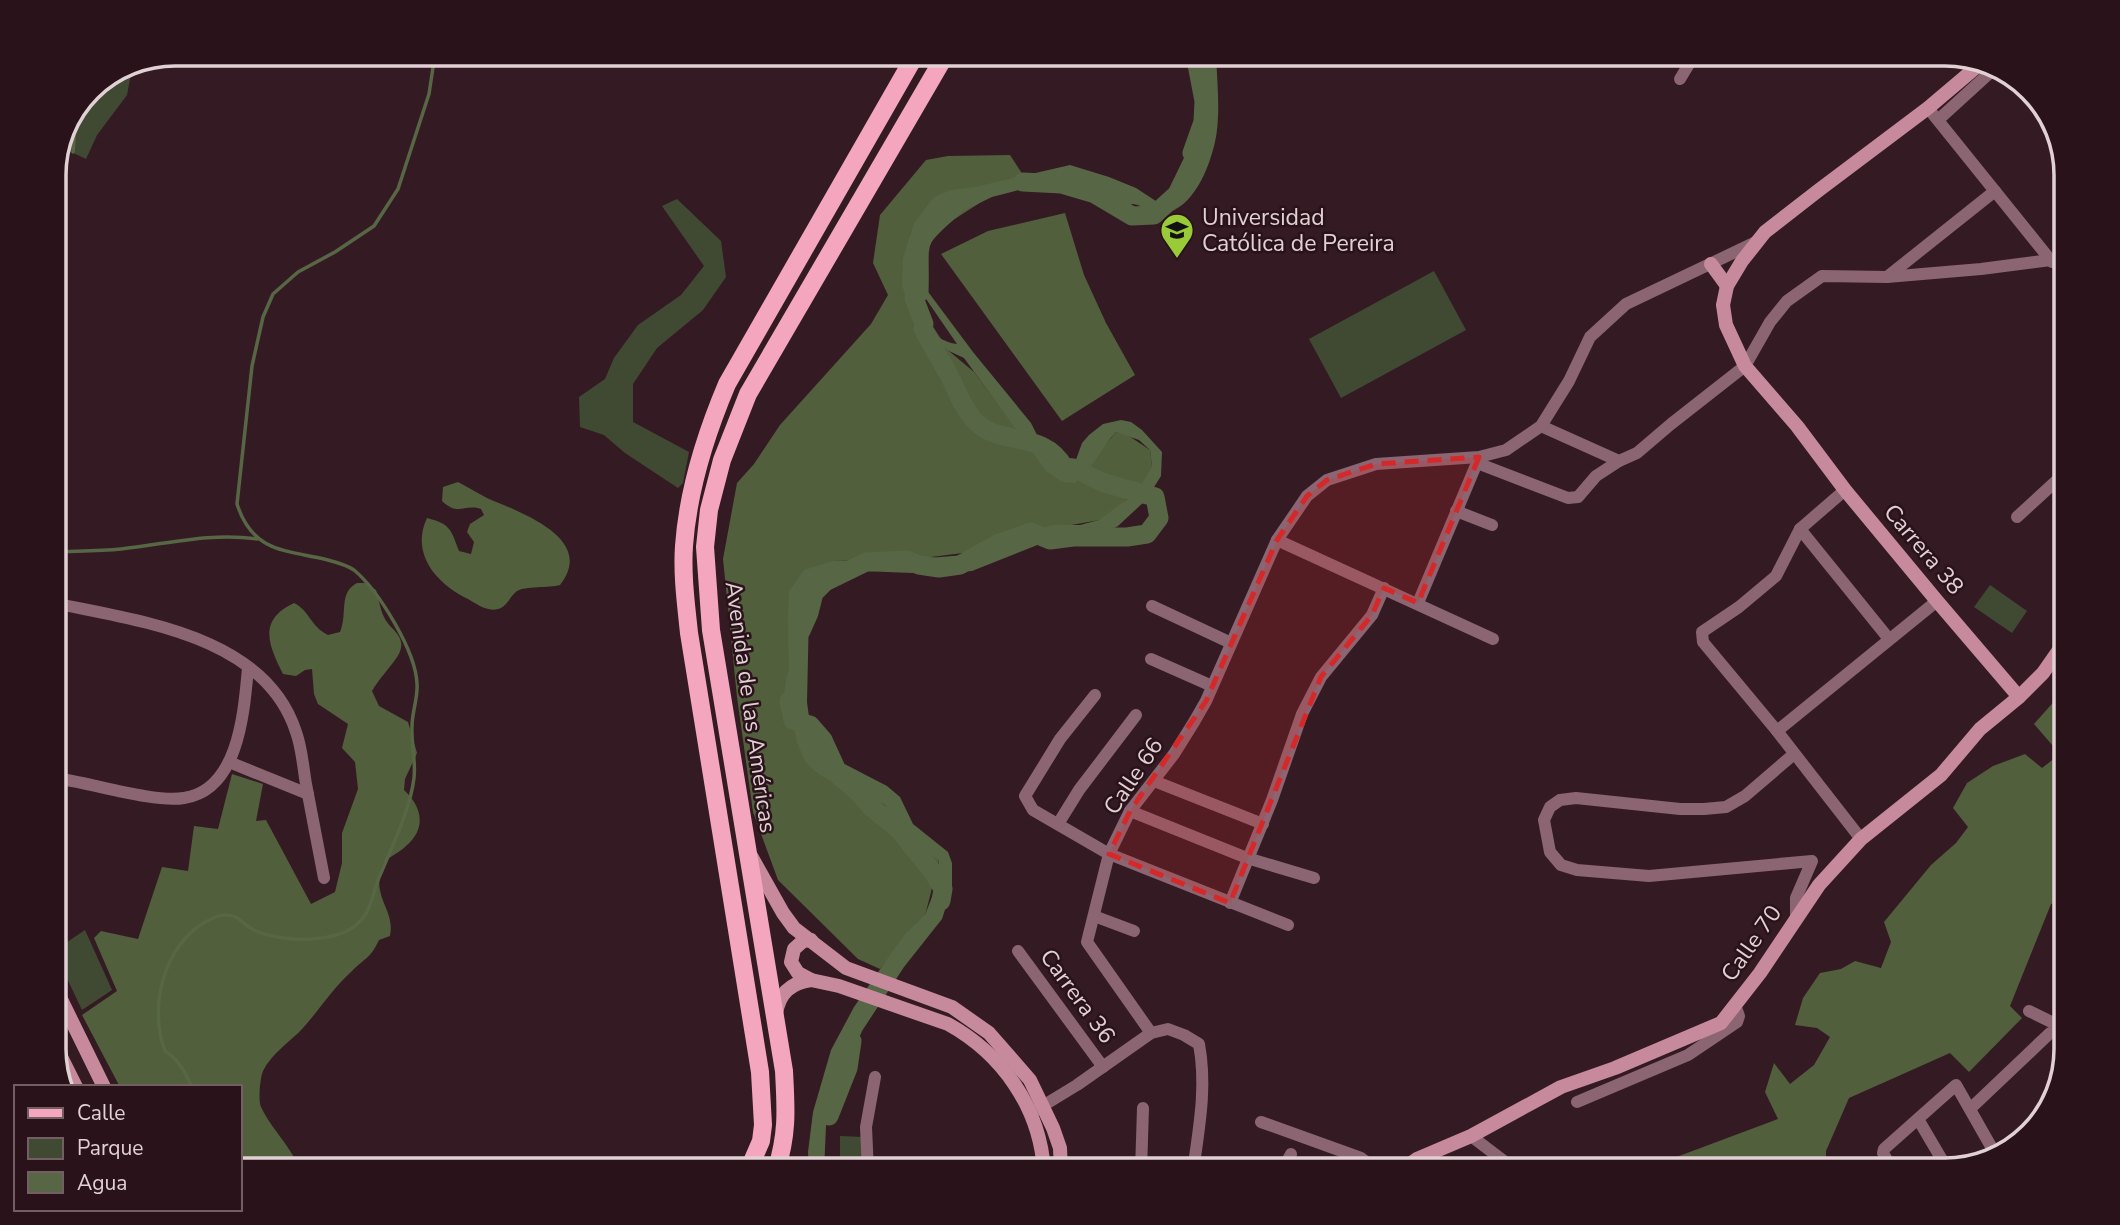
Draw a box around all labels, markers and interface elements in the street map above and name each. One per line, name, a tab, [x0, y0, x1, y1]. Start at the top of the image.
place label: Universidad Católica de Pereira	[1202, 202, 1395, 259]
school or university icon: Universidad Católica de Pereira	[1158, 211, 1196, 260]
street label: Carrera 38	[1876, 497, 1971, 601]
street label: Avenida de las Américas	[718, 579, 784, 835]
street label: Calle 66	[1096, 732, 1170, 821]
street label: Calle 70	[1714, 899, 1789, 988]
street label: Carrera 36	[1033, 943, 1122, 1050]
legend	[14, 1085, 242, 1211]
text: Calle	[77, 1099, 125, 1127]
text: Parque	[77, 1134, 144, 1162]
text: Agua	[77, 1169, 127, 1197]

